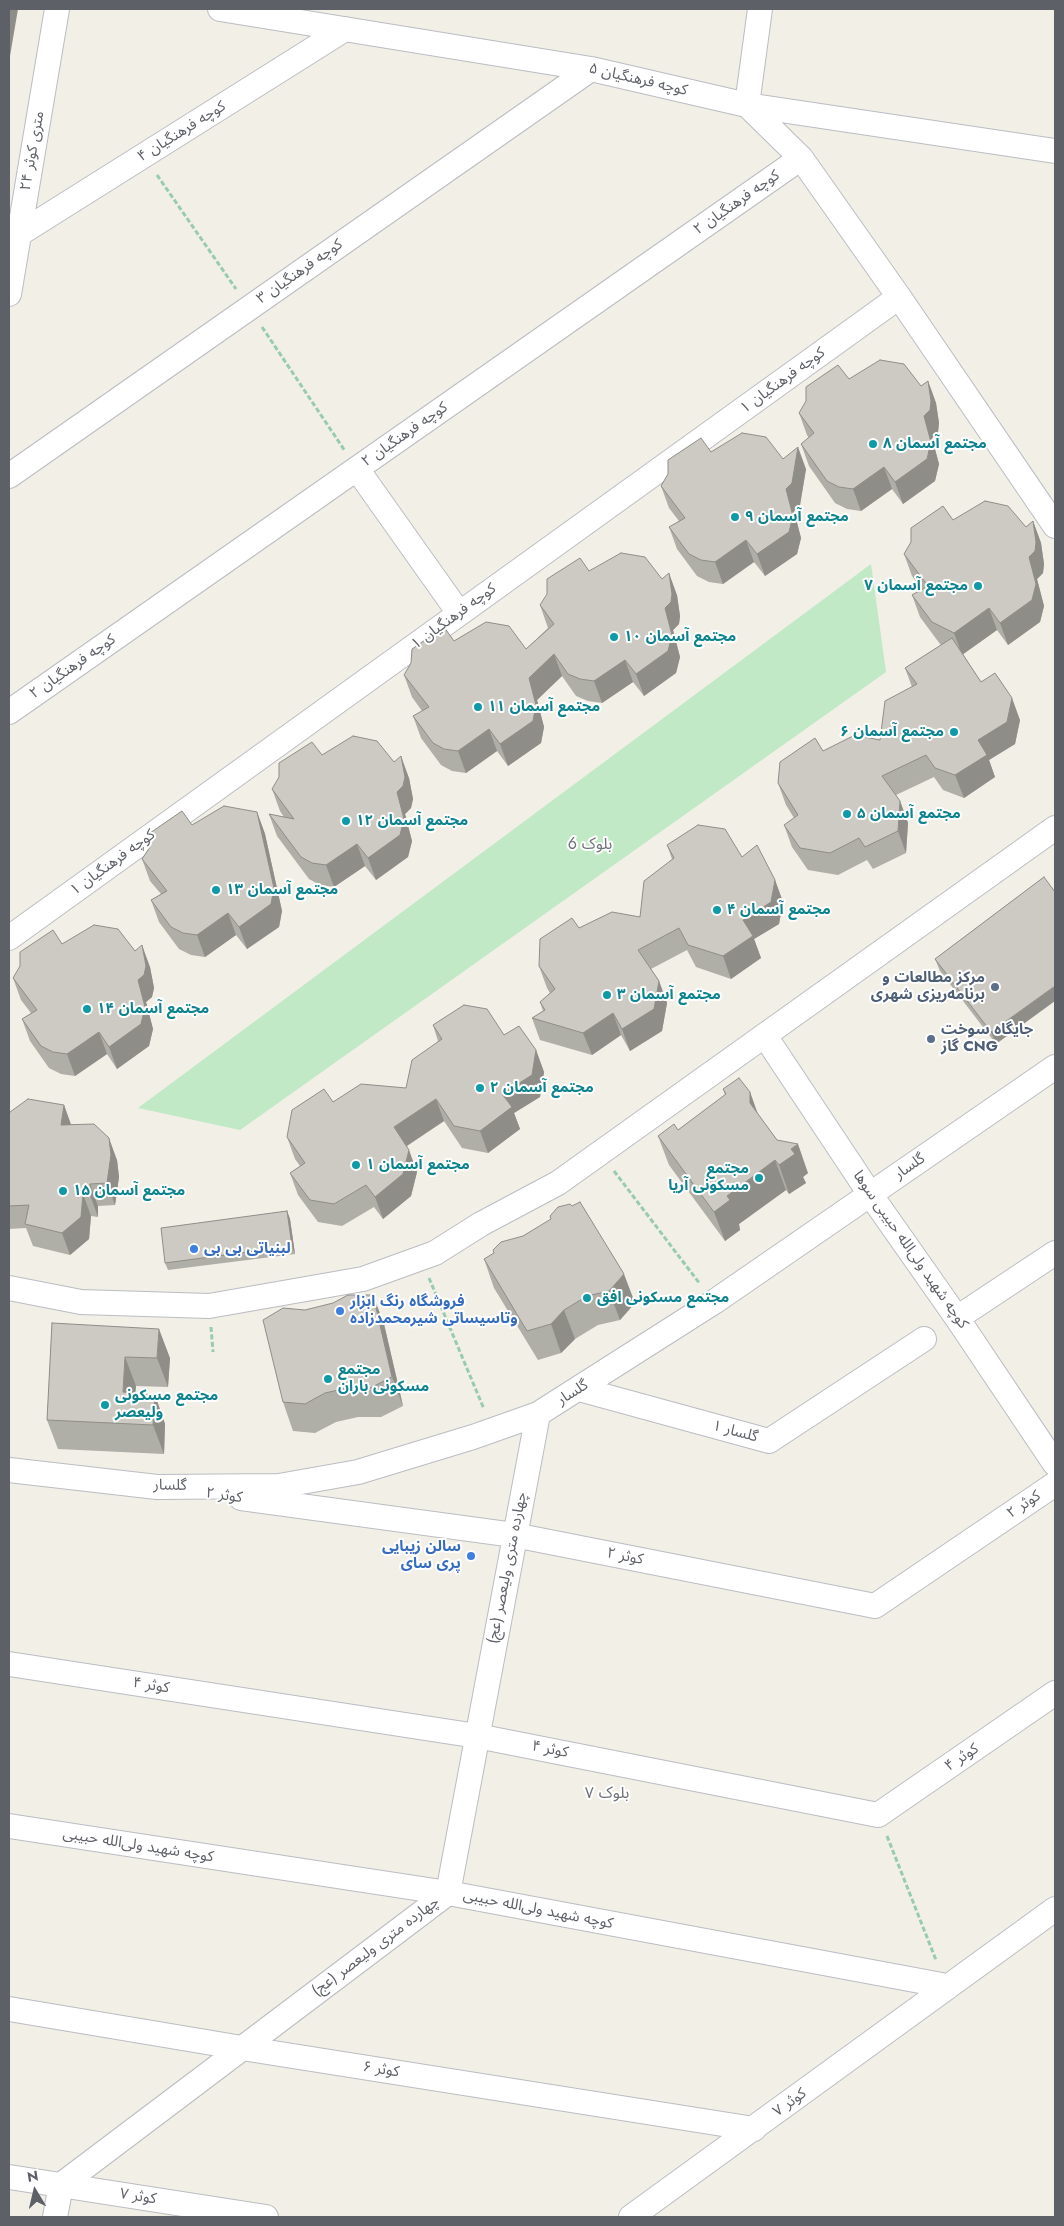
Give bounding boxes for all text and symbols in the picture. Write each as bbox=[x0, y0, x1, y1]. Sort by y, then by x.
street label: کوچه فرهنگیان ۵ bbox=[587, 60, 689, 100]
street label: کوچه فرهنگیان ۴ bbox=[135, 98, 229, 166]
street label: ۲۴ متری کوثر bbox=[17, 110, 49, 192]
street label: کوچه فرهنگیان ۲ bbox=[691, 167, 783, 239]
street label: کوچه فرهنگیان ۳ bbox=[254, 236, 346, 308]
street label: کوچه فرهنگیان ۱ bbox=[737, 344, 829, 418]
street label: کوچه فرهنگیان ۲ bbox=[359, 399, 451, 471]
place label: مجتمع آسمان ۸ bbox=[883, 435, 987, 453]
marker: مجتمع آسمان ۸ bbox=[867, 438, 879, 450]
place label: مجتمع آسمان ۹ bbox=[745, 508, 849, 526]
marker: مجتمع آسمان ۹ bbox=[729, 511, 741, 523]
place label: مجتمع آسمان ۷ bbox=[864, 577, 968, 595]
street label: کوچه فرهنگیان ۱ bbox=[408, 580, 500, 654]
marker: مجتمع آسمان ۷ bbox=[972, 580, 984, 592]
place label: مجتمع آسمان ۱۰ bbox=[624, 628, 736, 646]
street label: کوچه فرهنگیان ۲ bbox=[27, 631, 119, 703]
marker: مجتمع آسمان ۱۰ bbox=[608, 631, 620, 643]
place label: مجتمع آسمان ۱۱ bbox=[488, 698, 600, 716]
marker: مجتمع آسمان ۱۱ bbox=[472, 701, 484, 713]
place label: مجتمع آسمان ۶ bbox=[840, 723, 944, 741]
marker: مجتمع آسمان ۶ bbox=[948, 726, 960, 738]
place label: مجتمع آسمان ۵ bbox=[857, 805, 961, 823]
marker: مجتمع آسمان ۵ bbox=[841, 808, 853, 820]
place label: مجتمع آسمان ۱۲ bbox=[356, 812, 468, 830]
marker: مجتمع آسمان ۱۲ bbox=[340, 815, 352, 827]
street label: کوچه فرهنگیان ۱ bbox=[67, 826, 159, 900]
district label: بلوک 6 bbox=[568, 835, 612, 855]
place label: مجتمع آسمان ۱۳ bbox=[226, 881, 338, 899]
marker: مجتمع آسمان ۱۳ bbox=[210, 884, 222, 896]
place label: مجتمع آسمان ۴ bbox=[727, 901, 831, 919]
marker: مجتمع آسمان ۴ bbox=[711, 904, 723, 916]
place label: مرکز مطالعات و برنامه‌ریزی شهری bbox=[871, 969, 985, 1004]
marker: مرکز مطالعات و برنامه‌ریزی شهری bbox=[989, 981, 1001, 993]
place label: مجتمع آسمان ۳ bbox=[617, 986, 721, 1004]
marker: مجتمع آسمان ۳ bbox=[601, 989, 613, 1001]
place label: مجتمع آسمان ۱۴ bbox=[97, 1000, 209, 1018]
marker: مجتمع آسمان ۱۴ bbox=[81, 1003, 93, 1015]
place label: جایگاه سوخت گاز CNG bbox=[941, 1021, 1033, 1056]
marker: جایگاه سوخت گاز CNG bbox=[925, 1033, 937, 1045]
place label: مجتمع آسمان ۲ bbox=[490, 1079, 594, 1097]
marker: مجتمع آسمان ۲ bbox=[474, 1082, 486, 1094]
street label: گلسار bbox=[891, 1150, 929, 1184]
place label: مجتمع آسمان ۱ bbox=[366, 1156, 470, 1174]
marker: مجتمع آسمان ۱ bbox=[350, 1159, 362, 1171]
place label: مجتمع مسکونی آریا bbox=[668, 1160, 749, 1195]
street label: کوچه شهید ولی‌الله حبیبی سوها bbox=[848, 1168, 972, 1332]
marker: مجتمع مسکونی آریا bbox=[753, 1172, 765, 1184]
place label: مجتمع آسمان ۱۵ bbox=[73, 1182, 185, 1200]
marker: مجتمع آسمان ۱۵ bbox=[57, 1185, 69, 1197]
place label: لبنیاتی بی بی bbox=[204, 1240, 291, 1258]
marker: لبنیاتی بی بی bbox=[188, 1243, 200, 1255]
place label: مجتمع مسکونی افق bbox=[597, 1289, 729, 1307]
marker: مجتمع مسکونی افق bbox=[581, 1292, 593, 1304]
place label: فروشگاه رنگ ابزار وتاسیساتی شیرمحمدزاده bbox=[350, 1293, 518, 1328]
marker: فروشگاه رنگ ابزار وتاسیساتی شیرمحمدزاده bbox=[334, 1305, 346, 1317]
place label: مجتمع مسکونی باران bbox=[338, 1361, 429, 1396]
marker: مجتمع مسکونی باران bbox=[322, 1373, 334, 1385]
street label: گلسار bbox=[554, 1377, 592, 1409]
place label: مجتمع مسکونی ولیعصر bbox=[115, 1387, 218, 1422]
marker: مجتمع مسکونی ولیعصر bbox=[99, 1399, 111, 1411]
street label: گلسار ۱ bbox=[710, 1417, 760, 1447]
street label: گلسار bbox=[153, 1477, 187, 1495]
street label: کوثر ۲ bbox=[205, 1485, 243, 1507]
street label: کوثر ۲ bbox=[1004, 1487, 1044, 1523]
street label: چهارده متری ولیعصر (عج) bbox=[484, 1491, 532, 1645]
place label: سالن زیبایی پری سای bbox=[382, 1538, 461, 1573]
street label: کوثر ۲ bbox=[605, 1545, 645, 1569]
marker: سالن زیبایی پری سای bbox=[465, 1550, 477, 1562]
street label: کوثر ۴ bbox=[131, 1674, 171, 1698]
street label: کوثر ۴ bbox=[530, 1738, 570, 1762]
street label: کوثر ۴ bbox=[942, 1740, 982, 1776]
district label: بلوک ۷ bbox=[585, 1784, 629, 1804]
street label: کوچه شهید ولی‌الله حبیبی bbox=[61, 1825, 215, 1867]
street label: کوچه شهید ولی‌الله حبیبی bbox=[461, 1887, 615, 1933]
street label: چهارده متری ولیعصر (عج) bbox=[309, 1893, 443, 2001]
street label: کوثر ۶ bbox=[361, 2058, 401, 2082]
street label: کوثر ۷ bbox=[770, 2085, 810, 2121]
text: N bbox=[26, 2165, 40, 2187]
north arrow bbox=[10, 2166, 60, 2216]
street label: کوثر ۷ bbox=[118, 2185, 158, 2209]

